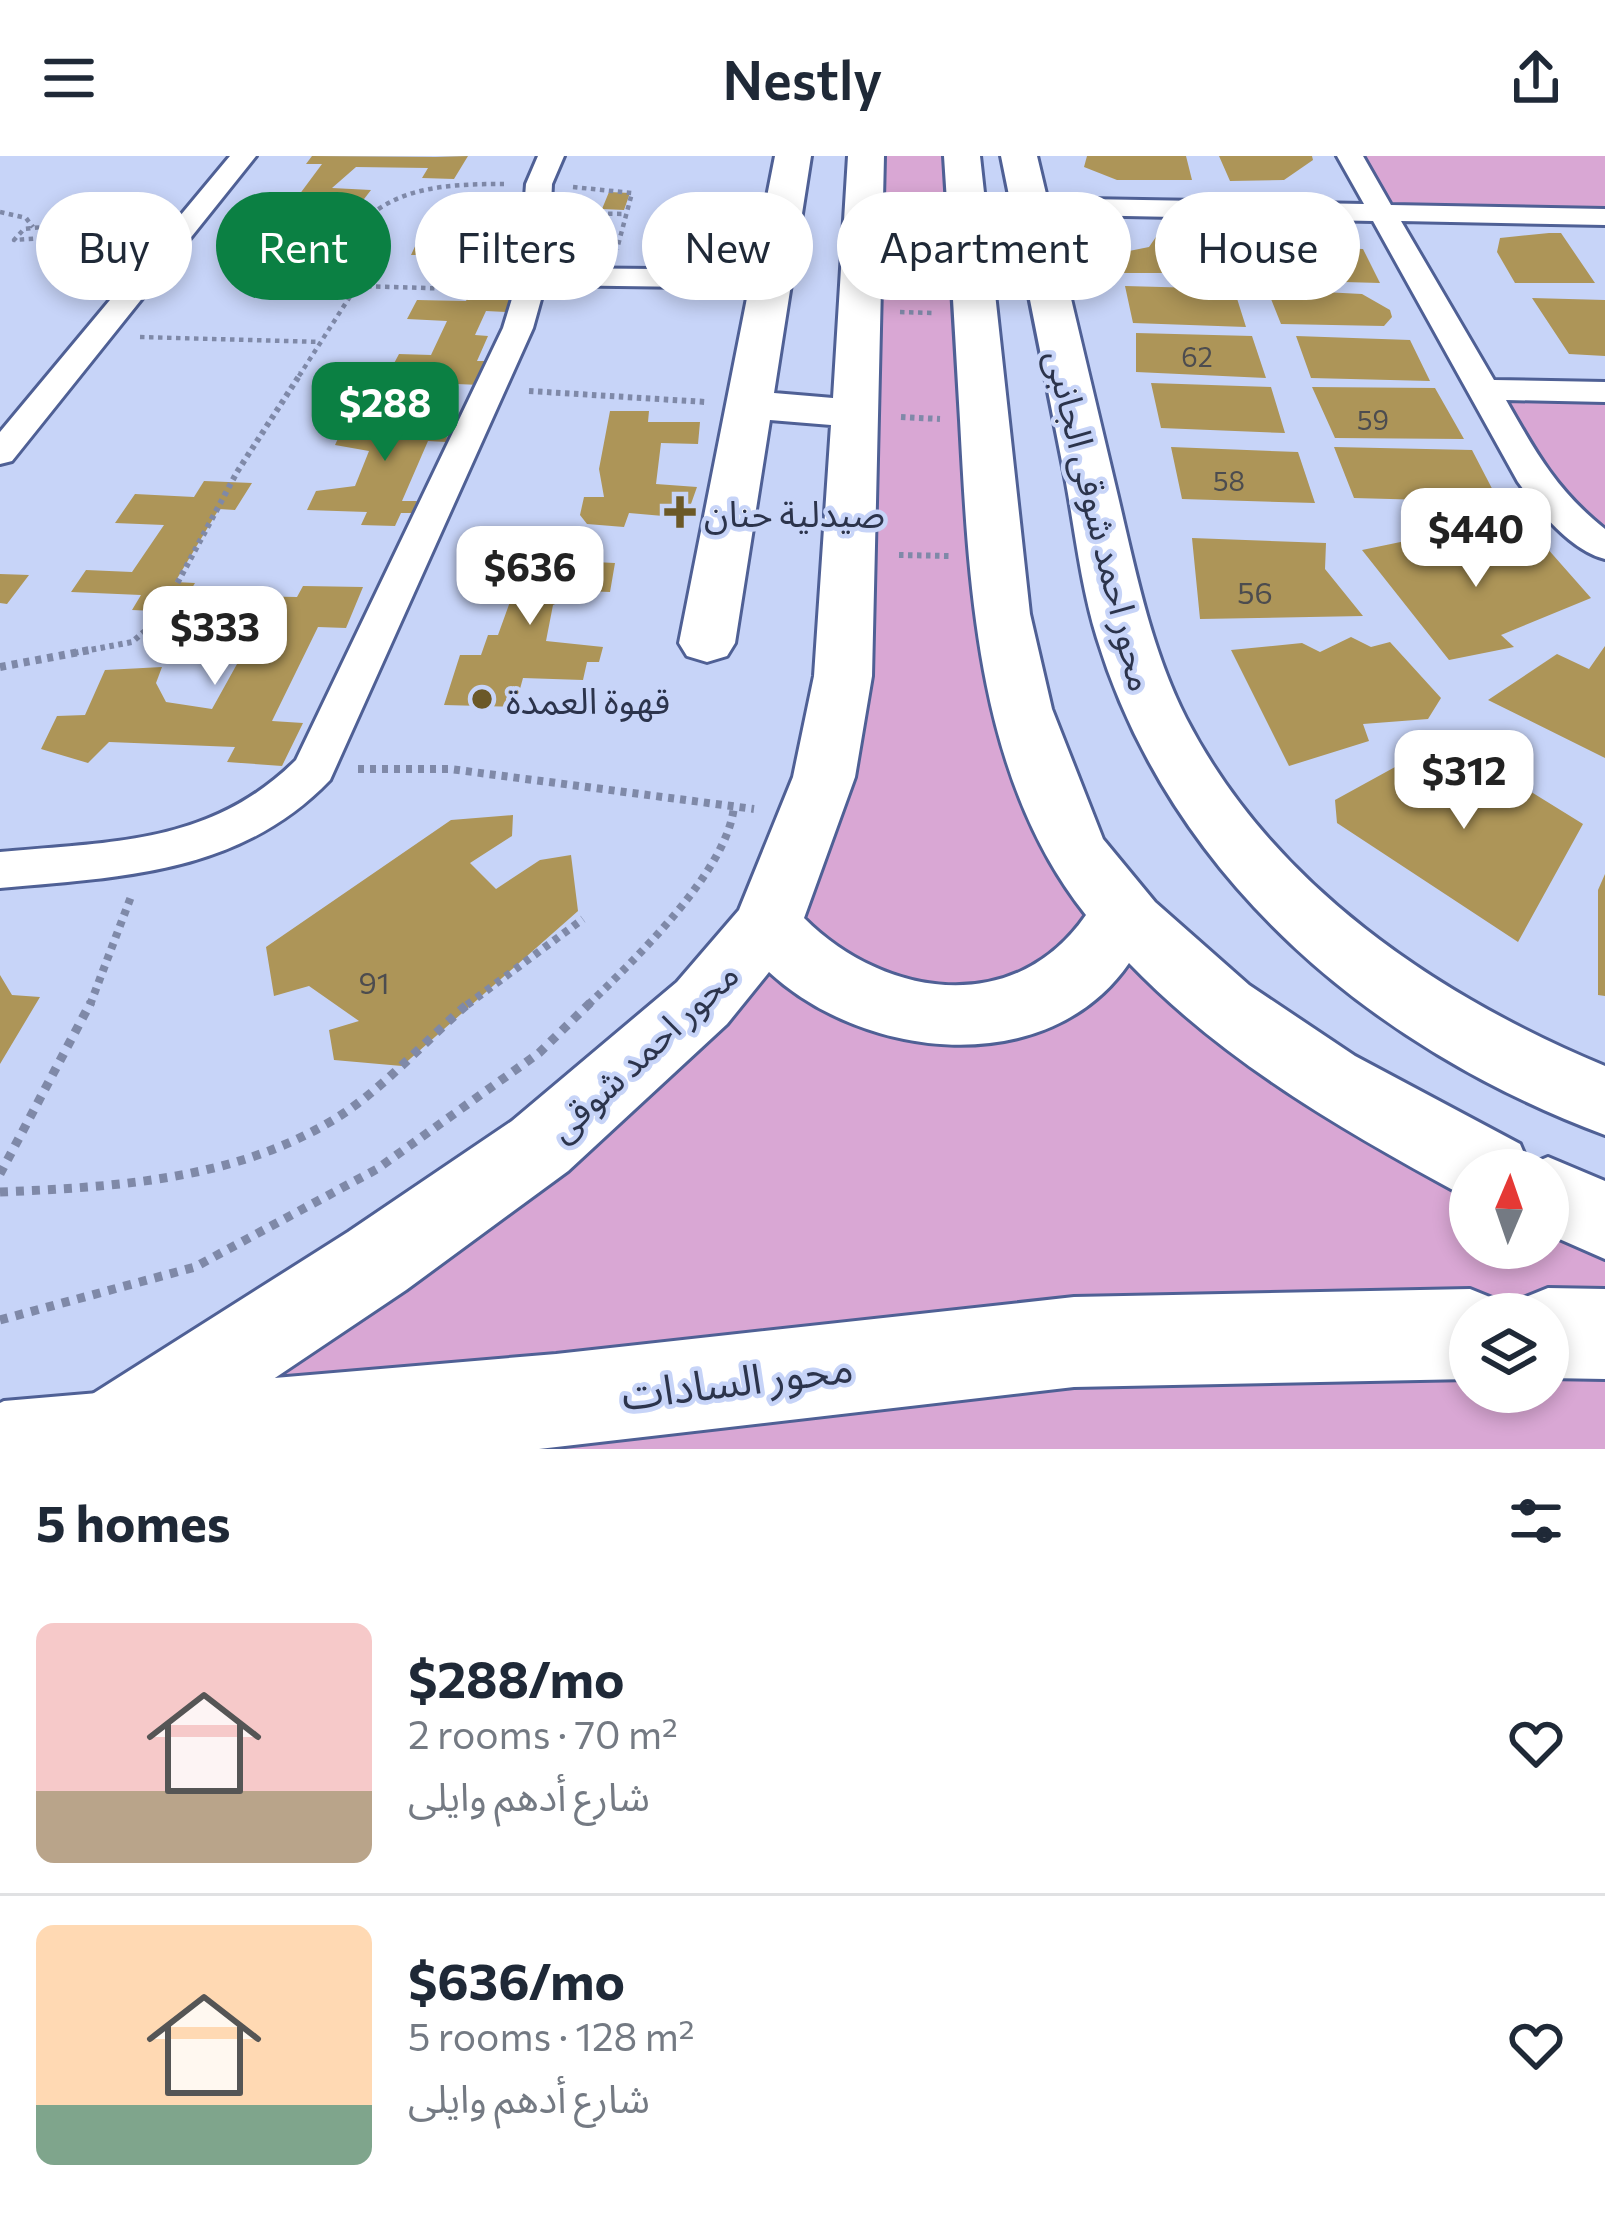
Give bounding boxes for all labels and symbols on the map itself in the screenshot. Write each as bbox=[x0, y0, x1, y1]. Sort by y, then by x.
house number: 62 bbox=[1181, 340, 1213, 373]
street label: محور احمد شوقى الجانبى bbox=[1036, 345, 1166, 696]
pin: $288 bbox=[314, 362, 456, 464]
house number: 59 bbox=[1357, 403, 1389, 436]
house number: 58 bbox=[1213, 464, 1245, 497]
pin: $440 bbox=[1405, 488, 1547, 590]
place label: صيدلية حنان bbox=[704, 490, 885, 535]
marker: صيدلية حنان bbox=[667, 499, 693, 525]
pin: $636 bbox=[459, 526, 601, 628]
house number: 56 bbox=[1237, 573, 1273, 610]
pin: $333 bbox=[144, 586, 286, 688]
place label: قهوة العمدة bbox=[506, 677, 670, 723]
marker: قهوة العمدة bbox=[469, 686, 495, 712]
pin: $312 bbox=[1393, 730, 1535, 832]
street label: محور احمد شوقى bbox=[538, 951, 747, 1151]
house number: 91 bbox=[358, 963, 390, 1000]
north arrow bbox=[1449, 1149, 1569, 1269]
street label: محور السادات bbox=[618, 1339, 856, 1420]

